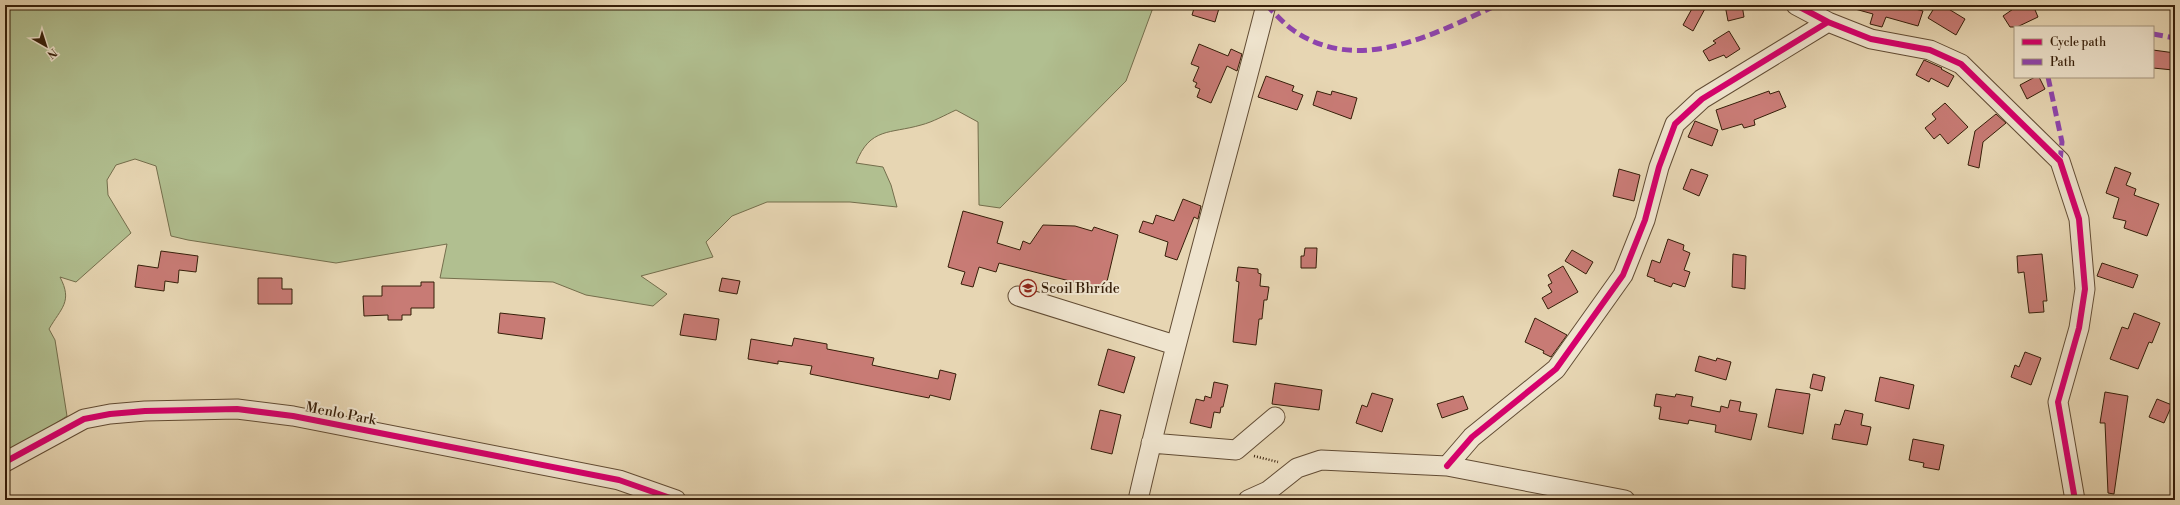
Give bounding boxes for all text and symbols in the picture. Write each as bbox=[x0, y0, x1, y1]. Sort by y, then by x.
north arrow bbox=[26, 26, 66, 66]
legend bbox=[2014, 26, 2154, 78]
text: Cycle path bbox=[2050, 35, 2106, 50]
text: N bbox=[44, 45, 59, 61]
text: Path bbox=[2050, 55, 2075, 70]
school or university icon: Scoil Bhríde bbox=[1018, 278, 1038, 298]
place label: Scoil Bhríde bbox=[1041, 280, 1120, 298]
street label: Menlo Park bbox=[304, 398, 378, 430]

